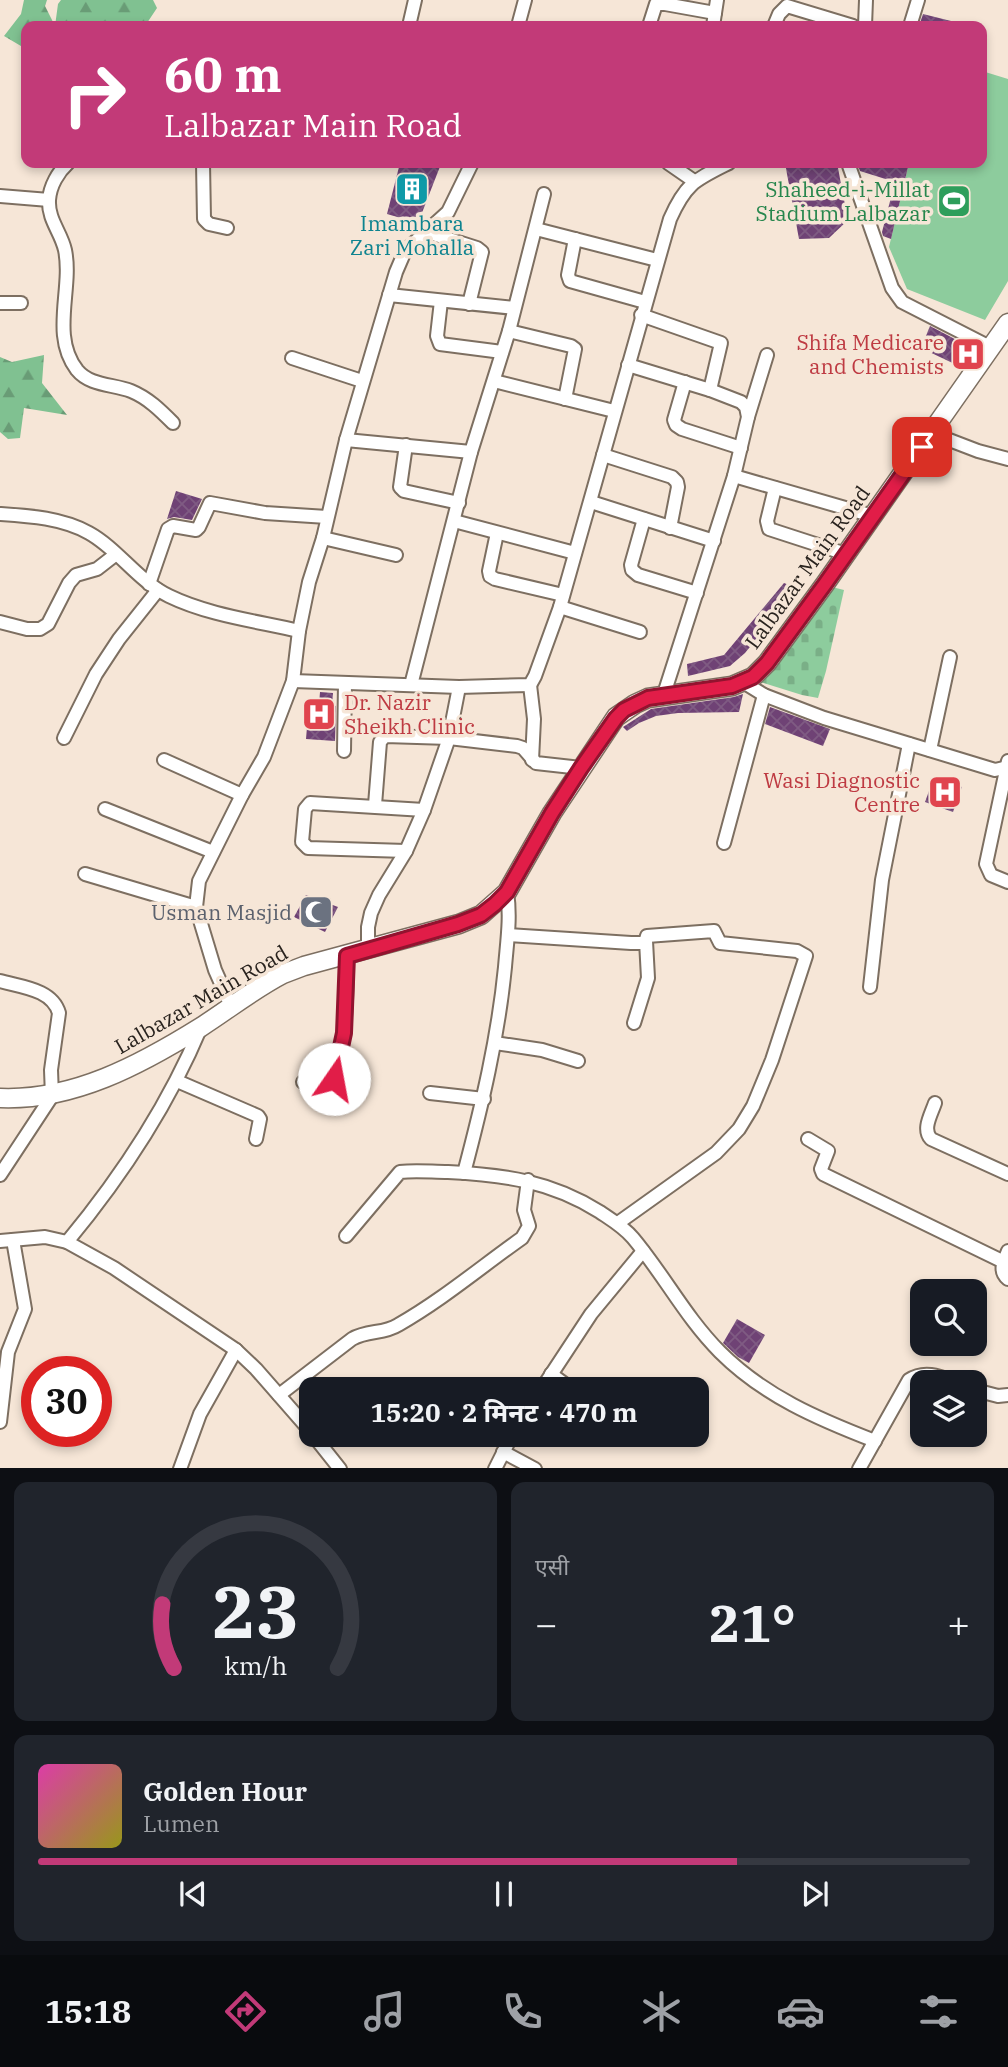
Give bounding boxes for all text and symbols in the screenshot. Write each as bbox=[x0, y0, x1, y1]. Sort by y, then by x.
text: 60 m bbox=[164, 42, 282, 105]
icon: right bbox=[49, 49, 140, 140]
text: Lalbazar Main Road bbox=[164, 104, 462, 146]
building icon: Imambara Zari Mohalla bbox=[393, 170, 431, 208]
place label: Shaheed-i-Millat Stadium Lalbazar bbox=[756, 175, 931, 227]
sports icon: Shaheed-i-Millat Stadium Lalbazar bbox=[935, 182, 973, 220]
place label: Imambara Zari Mohalla bbox=[350, 209, 474, 261]
place label: Shifa Medicare and Chemists bbox=[796, 328, 944, 380]
hospital icon: Shifa Medicare and Chemists bbox=[949, 335, 987, 373]
pin bbox=[892, 417, 952, 477]
icon: arrive bbox=[903, 428, 941, 466]
street label: Lalbazar Main Road bbox=[738, 479, 876, 654]
place label: Dr. Nazir Sheikh Clinic bbox=[344, 688, 475, 740]
hospital icon: Dr. Nazir Sheikh Clinic bbox=[300, 695, 338, 733]
place label: Wasi Diagnostic Centre bbox=[763, 766, 920, 818]
hospital icon: Wasi Diagnostic Centre bbox=[926, 773, 964, 811]
mosque icon: Usman Masjid bbox=[297, 893, 335, 931]
place label: Usman Masjid bbox=[151, 898, 292, 926]
street label: Lalbazar Main Road bbox=[109, 938, 293, 1060]
position arrow bbox=[297, 1042, 371, 1116]
map controls bbox=[910, 1279, 987, 1447]
button: search bbox=[910, 1279, 987, 1356]
speed limit sign: 30 bbox=[21, 1356, 112, 1447]
button: layers bbox=[910, 1370, 987, 1447]
text: 15:20 · 2 मिनट · 470 m bbox=[370, 1395, 638, 1429]
text: एसी bbox=[535, 1551, 569, 1581]
text: 23 bbox=[212, 1563, 299, 1658]
text: 21° bbox=[709, 1589, 796, 1656]
text: − bbox=[535, 1599, 558, 1648]
text: + bbox=[947, 1599, 970, 1648]
text: km/h bbox=[224, 1648, 287, 1681]
text: Golden Hour bbox=[143, 1774, 307, 1808]
text: Lumen bbox=[143, 1808, 220, 1838]
icon: previous bbox=[174, 1875, 212, 1913]
icon: pause bbox=[485, 1875, 523, 1913]
icon: next bbox=[796, 1875, 834, 1913]
icon: directions bbox=[221, 1987, 270, 2036]
icon: music bbox=[360, 1987, 409, 2036]
icon: phone bbox=[498, 1987, 547, 2036]
icon: climate bbox=[637, 1987, 686, 2036]
icon: car bbox=[776, 1987, 825, 2036]
icon: filters bbox=[914, 1987, 963, 2036]
text: 15:18 bbox=[45, 1990, 131, 2032]

